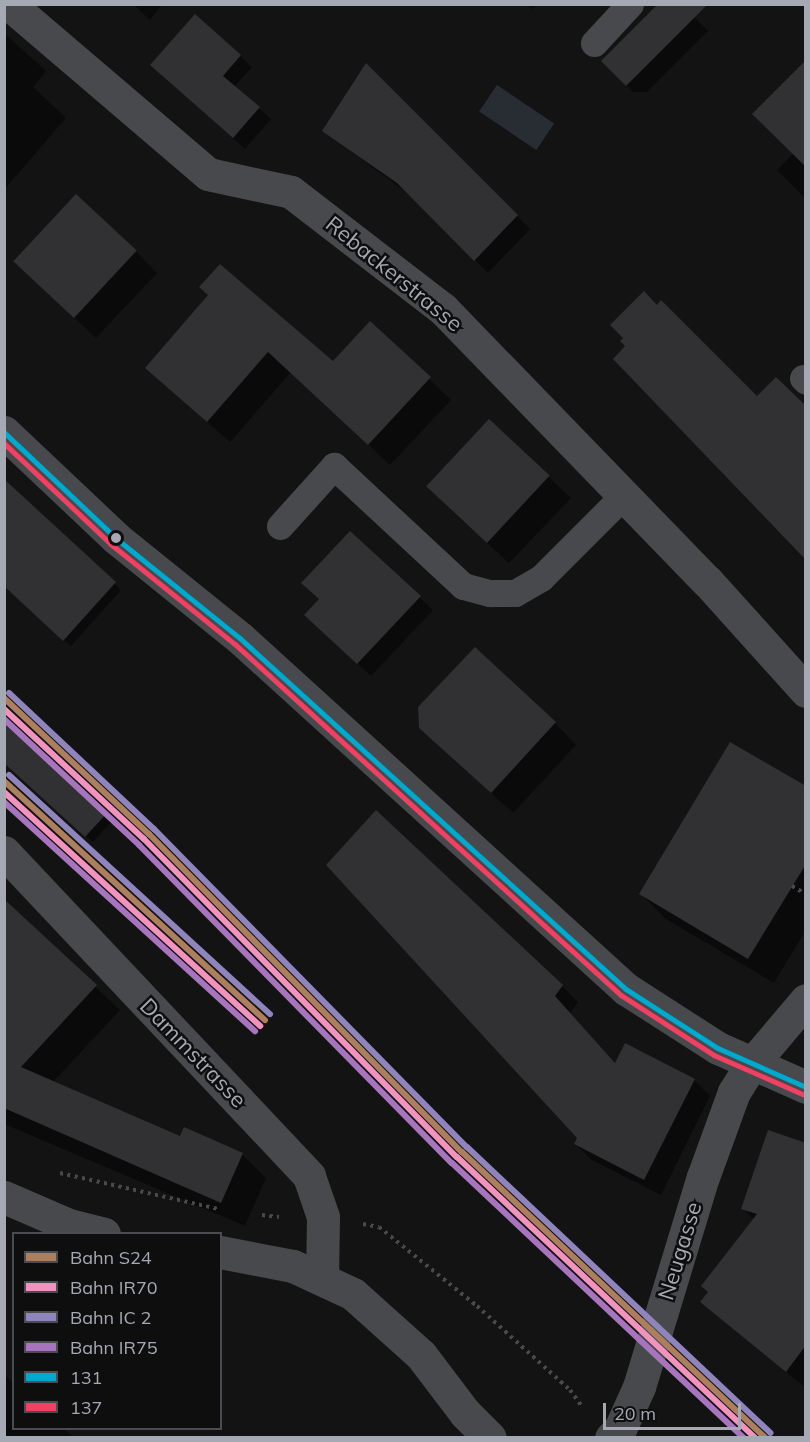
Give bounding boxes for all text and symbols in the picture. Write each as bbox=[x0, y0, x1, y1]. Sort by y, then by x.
street label: Rebackerstrasse bbox=[320, 211, 468, 337]
unlabelled marker bbox=[110, 532, 122, 544]
street label: Dammstrasse bbox=[134, 993, 252, 1113]
street label: Neugasse bbox=[653, 1199, 707, 1303]
legend bbox=[12, 1232, 222, 1430]
text: Bahn S24 bbox=[70, 1246, 152, 1269]
text: Bahn IR70 bbox=[70, 1276, 158, 1299]
text: Bahn IC 2 bbox=[70, 1306, 151, 1329]
text: Bahn IR75 bbox=[70, 1336, 158, 1359]
text: 131 bbox=[70, 1366, 102, 1389]
scale bar bbox=[606, 1391, 744, 1429]
text: 137 bbox=[70, 1396, 102, 1419]
text: 20 m bbox=[614, 1402, 656, 1425]

